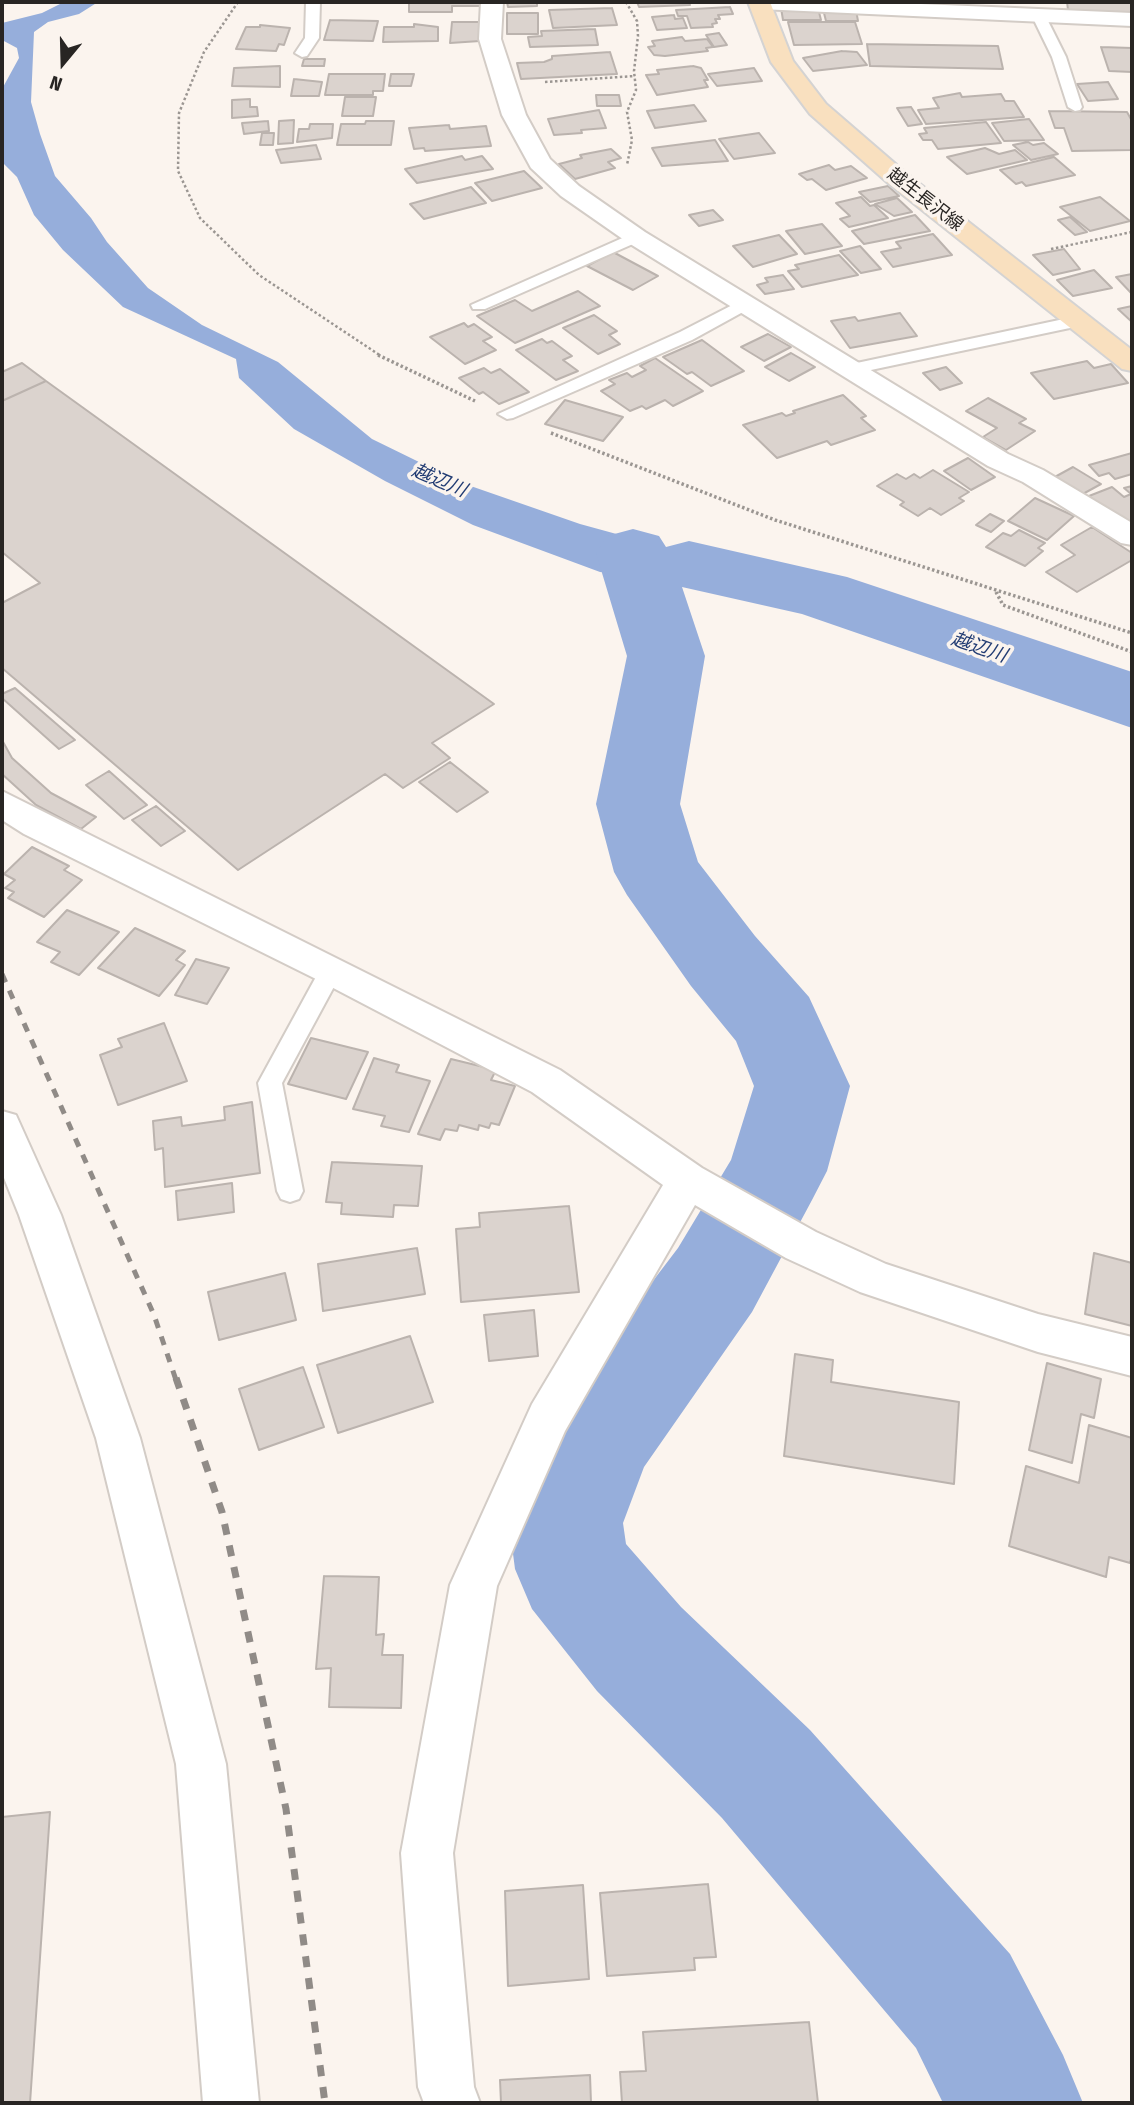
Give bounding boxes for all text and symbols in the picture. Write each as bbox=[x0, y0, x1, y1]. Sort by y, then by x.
north arrow bbox=[28, 28, 98, 98]
text: N bbox=[47, 71, 65, 96]
street label: 越生長沢線 bbox=[883, 164, 967, 236]
water label: 越辺川 bbox=[408, 459, 470, 503]
water label: 越辺川 bbox=[948, 628, 1010, 668]

